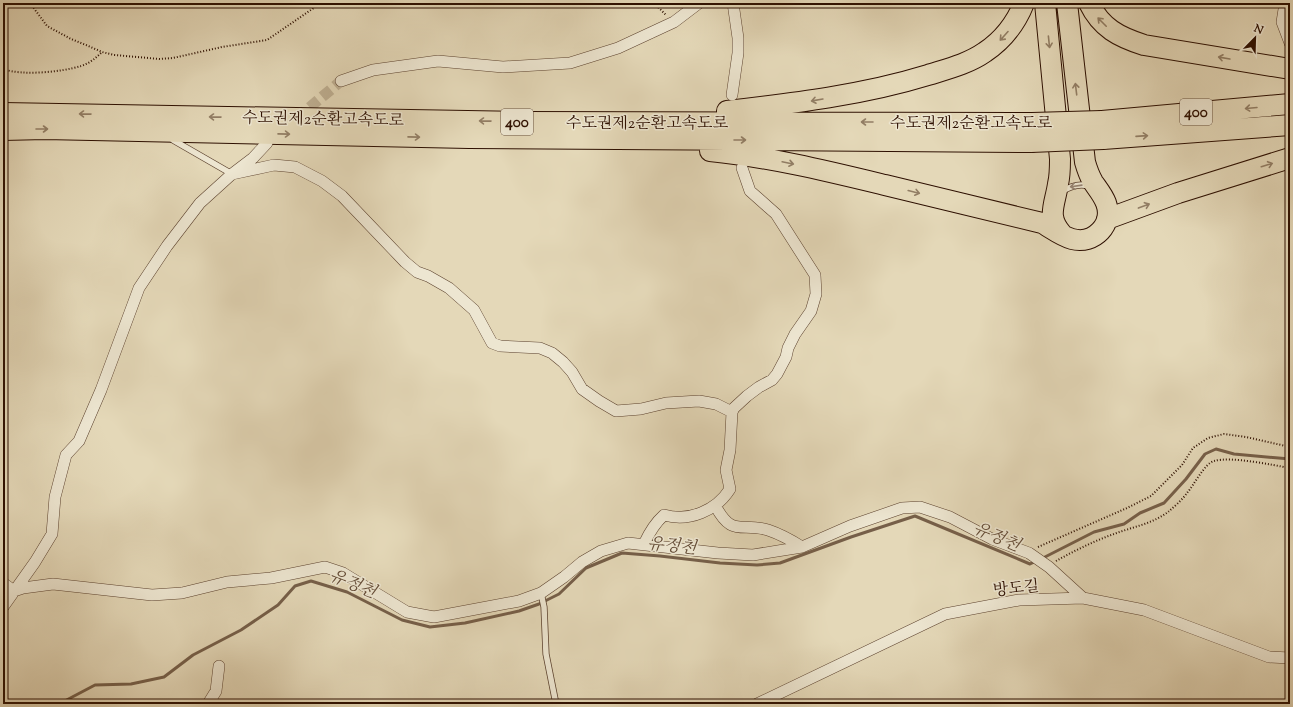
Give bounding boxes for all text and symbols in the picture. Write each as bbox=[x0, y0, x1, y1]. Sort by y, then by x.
one-way arrow bbox=[1097, 17, 1107, 27]
north arrow bbox=[1235, 18, 1275, 58]
text: N bbox=[1250, 20, 1266, 39]
one-way arrow bbox=[999, 30, 1008, 41]
one-way arrow bbox=[1046, 35, 1053, 48]
one-way arrow bbox=[1218, 54, 1231, 62]
one-way arrow bbox=[1073, 83, 1080, 96]
one-way arrow bbox=[811, 96, 824, 104]
road number: 400 bbox=[1180, 99, 1212, 125]
one-way arrow bbox=[1245, 104, 1258, 111]
street label: 수도권제2순환고속도로 bbox=[242, 108, 405, 133]
road number: 400 bbox=[501, 109, 533, 135]
one-way arrow bbox=[79, 111, 92, 118]
one-way arrow bbox=[209, 113, 222, 120]
street label: 수도권제2순환고속도로 bbox=[566, 113, 729, 136]
street label: 수도권제2순환고속도로 bbox=[890, 113, 1053, 136]
one-way arrow bbox=[479, 117, 492, 125]
one-way arrow bbox=[861, 118, 874, 126]
one-way arrow bbox=[35, 125, 48, 133]
one-way arrow bbox=[277, 130, 290, 138]
one-way arrow bbox=[407, 133, 420, 141]
one-way arrow bbox=[1135, 133, 1148, 140]
one-way arrow bbox=[733, 136, 746, 144]
one-way arrow bbox=[781, 159, 794, 167]
one-way arrow bbox=[1261, 161, 1274, 168]
one-way arrow bbox=[1070, 182, 1083, 190]
one-way arrow bbox=[908, 189, 921, 196]
one-way arrow bbox=[1137, 202, 1150, 209]
water label: 유정천 bbox=[969, 517, 1025, 559]
water label: 유정천 bbox=[646, 532, 699, 562]
water label: 유정천 bbox=[325, 564, 381, 606]
street label: 방도길 bbox=[992, 576, 1041, 603]

